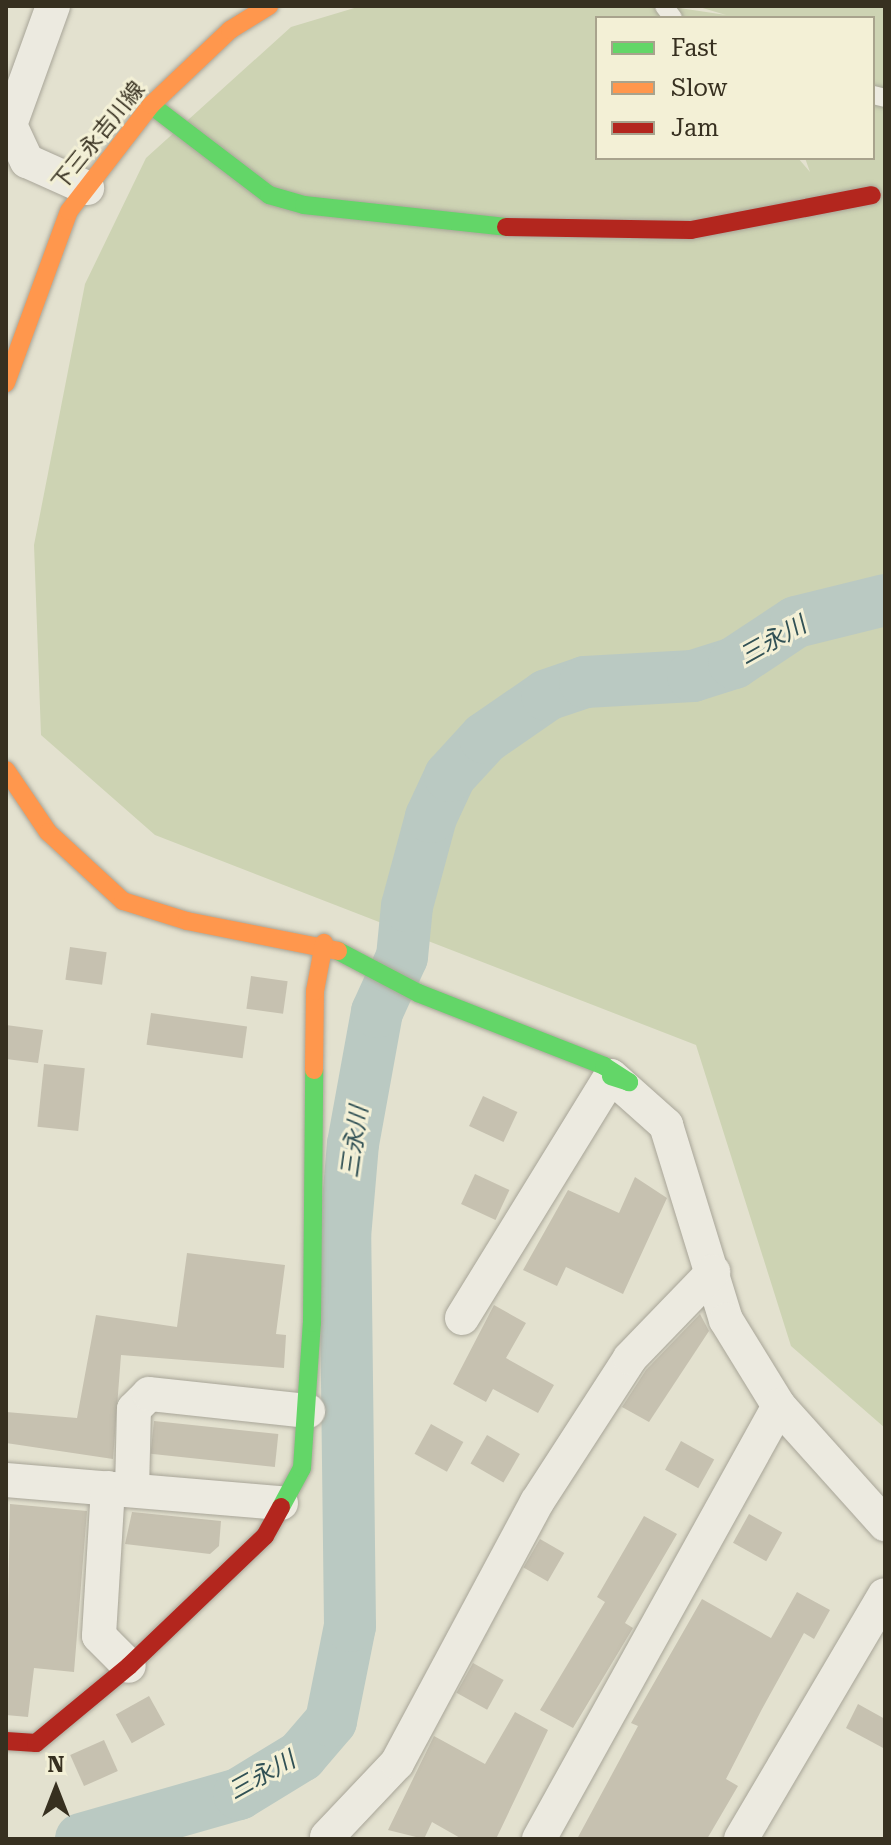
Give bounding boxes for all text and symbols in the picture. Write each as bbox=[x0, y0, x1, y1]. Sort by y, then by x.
legend bbox=[595, 16, 875, 160]
text: Fast bbox=[671, 34, 718, 62]
text: Slow bbox=[671, 74, 727, 102]
street label: 下三永吉川線 bbox=[46, 76, 150, 196]
text: Jam bbox=[671, 114, 719, 142]
water label: 三永川 bbox=[735, 611, 811, 671]
water label: 三永川 bbox=[336, 1104, 374, 1180]
water label: 三永川 bbox=[224, 1746, 300, 1806]
north arrow bbox=[16, 1749, 96, 1829]
text: N bbox=[48, 1752, 64, 1777]

